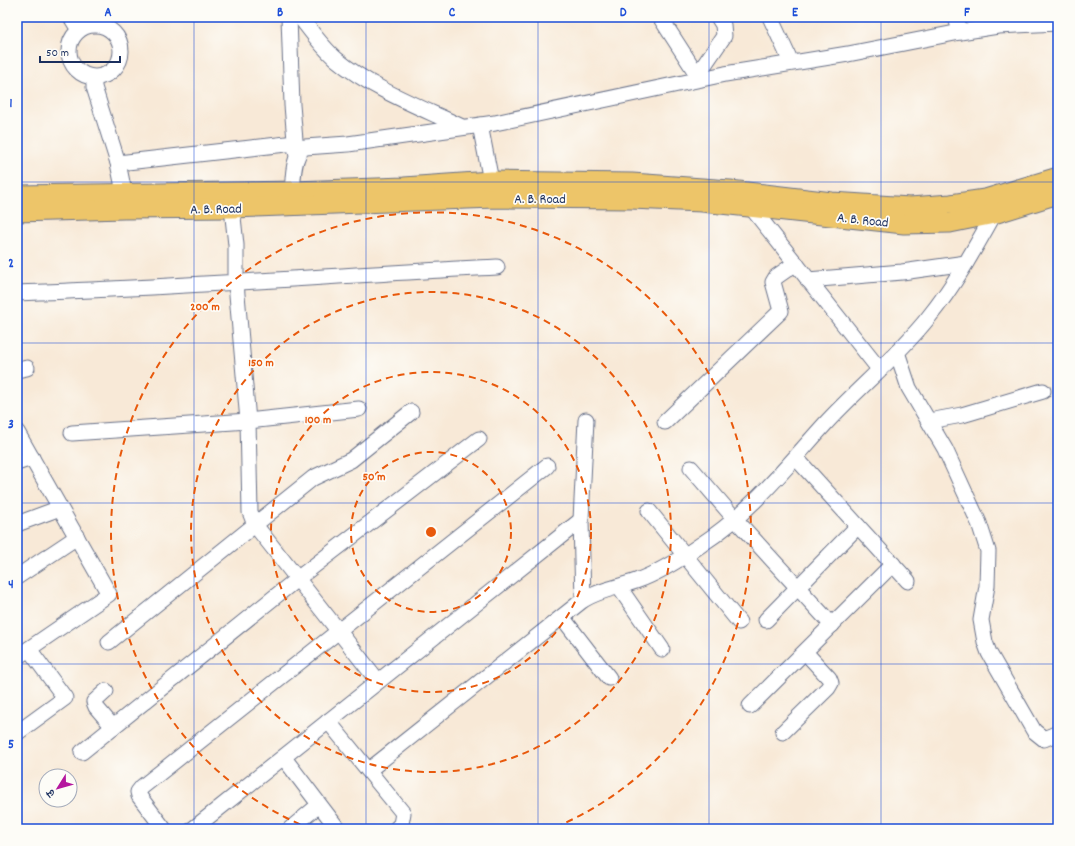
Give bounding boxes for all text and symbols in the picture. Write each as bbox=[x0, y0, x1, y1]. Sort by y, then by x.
text: A bbox=[104, 4, 112, 23]
text: B bbox=[277, 4, 283, 23]
text: C bbox=[449, 4, 456, 23]
text: D bbox=[620, 4, 627, 23]
text: E bbox=[792, 4, 799, 23]
text: F bbox=[964, 4, 970, 23]
scale bar bbox=[40, 38, 120, 64]
text: 50 m bbox=[46, 45, 69, 62]
text: 1 bbox=[10, 95, 13, 114]
street label: A. B. Road bbox=[514, 190, 566, 210]
street label: A. B. Road bbox=[190, 200, 242, 220]
street label: A. B. Road bbox=[836, 208, 889, 234]
text: 2 bbox=[8, 255, 14, 274]
text: 200 m bbox=[190, 299, 220, 316]
text: 150 m bbox=[248, 355, 274, 372]
text: 100 m bbox=[305, 412, 331, 429]
text: 3 bbox=[8, 416, 14, 435]
text: 50 m bbox=[362, 469, 386, 486]
centre of rings bbox=[424, 525, 438, 539]
text: 4 bbox=[8, 576, 14, 595]
text: 5 bbox=[8, 736, 14, 755]
north arrow bbox=[38, 768, 78, 808]
text: उ bbox=[43, 785, 60, 801]

